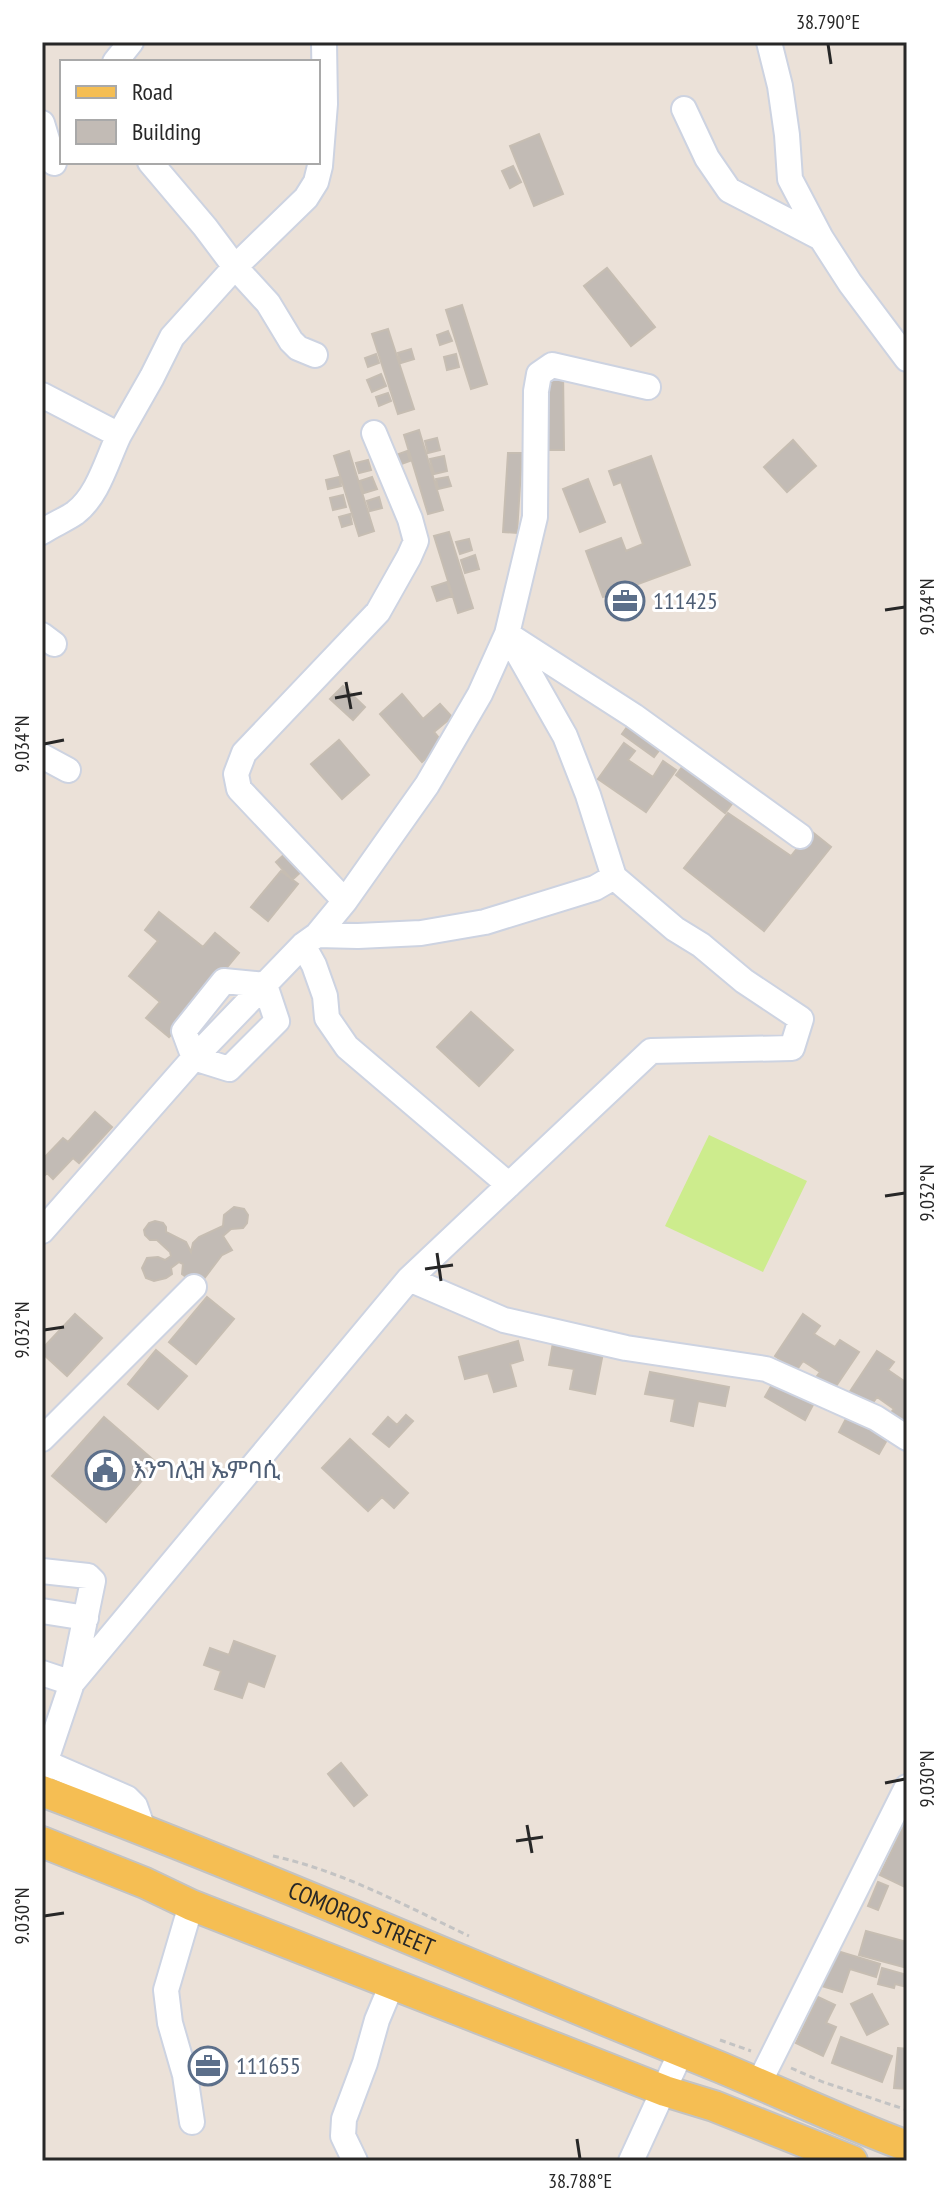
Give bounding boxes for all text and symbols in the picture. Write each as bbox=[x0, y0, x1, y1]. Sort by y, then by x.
text: 38.790°E bbox=[796, 9, 860, 35]
legend bbox=[60, 60, 320, 164]
text: Road bbox=[132, 76, 173, 107]
text: Building bbox=[132, 116, 201, 147]
text: 9.034°N bbox=[914, 578, 940, 636]
office icon: 111425 bbox=[604, 580, 646, 622]
place label: 111425 bbox=[653, 585, 718, 616]
text: 9.034°N bbox=[9, 715, 35, 773]
text: 9.032°N bbox=[914, 1164, 940, 1222]
text: 9.032°N bbox=[9, 1301, 35, 1359]
public building icon: እንግሊዝ ኤምባሲ bbox=[84, 1449, 126, 1491]
place label: እንግሊዝ ኤምባሲ bbox=[133, 1454, 281, 1485]
text: 9.030°N bbox=[914, 1750, 940, 1808]
street label: COMOROS STREET bbox=[284, 1874, 440, 1963]
text: 9.030°N bbox=[9, 1887, 35, 1945]
office icon: 111655 bbox=[187, 2045, 229, 2087]
place label: 111655 bbox=[236, 2050, 301, 2081]
text: 38.788°E bbox=[548, 2168, 612, 2194]

